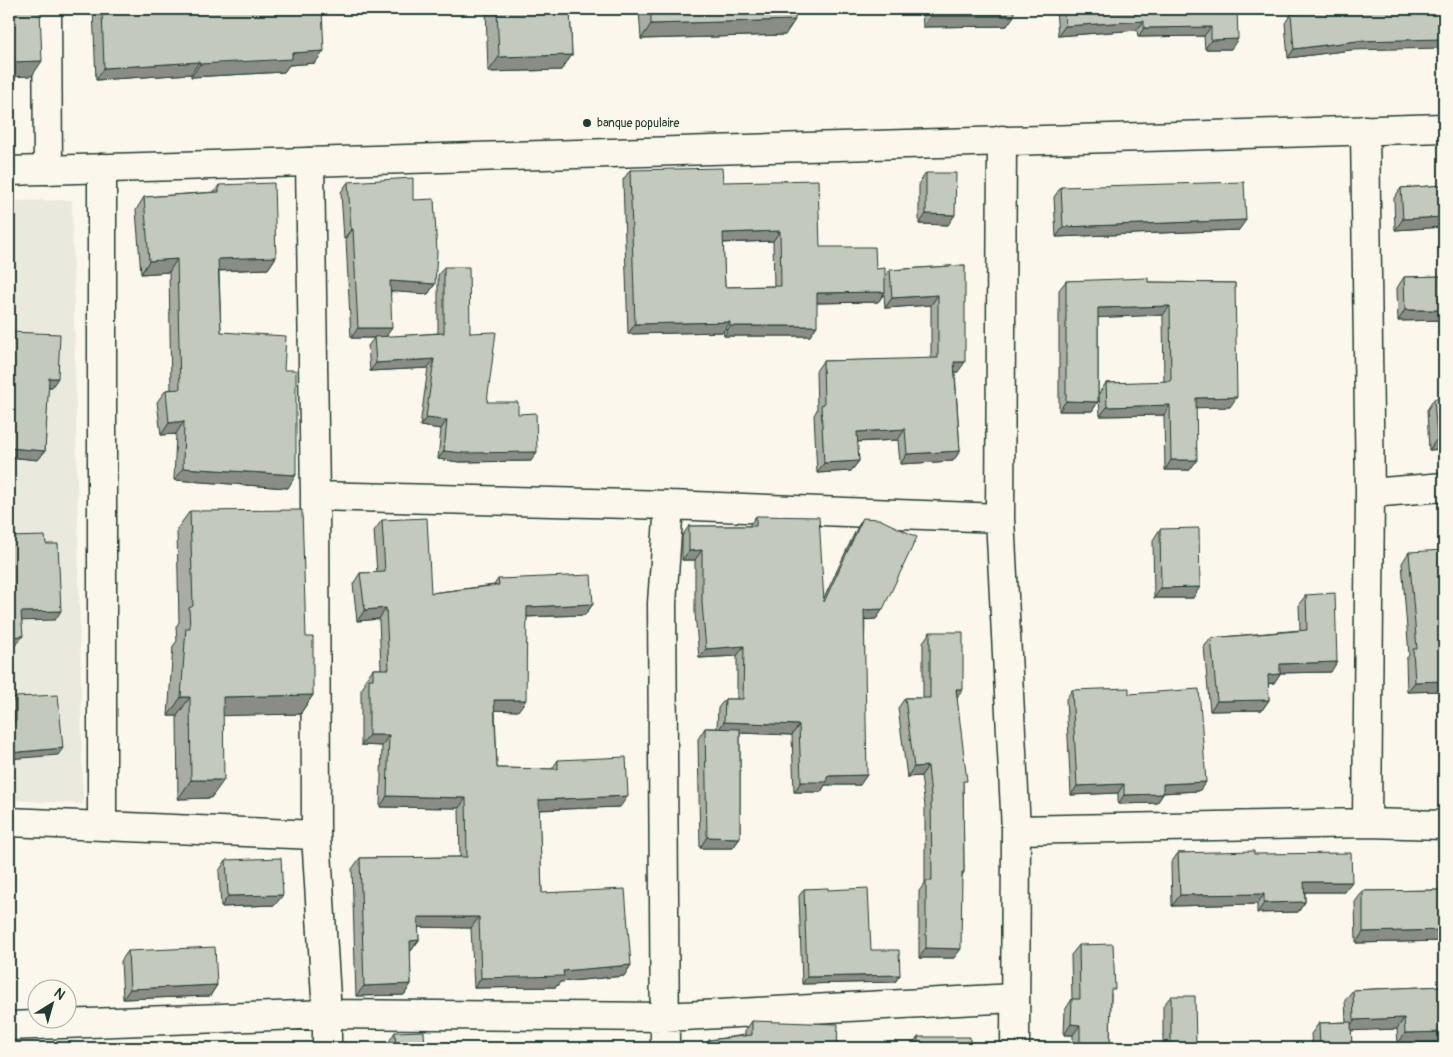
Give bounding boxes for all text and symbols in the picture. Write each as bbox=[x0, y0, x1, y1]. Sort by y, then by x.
place label: banque populaire bbox=[597, 116, 680, 131]
marker: banque populaire bbox=[581, 117, 593, 129]
north arrow bbox=[28, 980, 78, 1030]
text: N bbox=[51, 984, 68, 1004]

